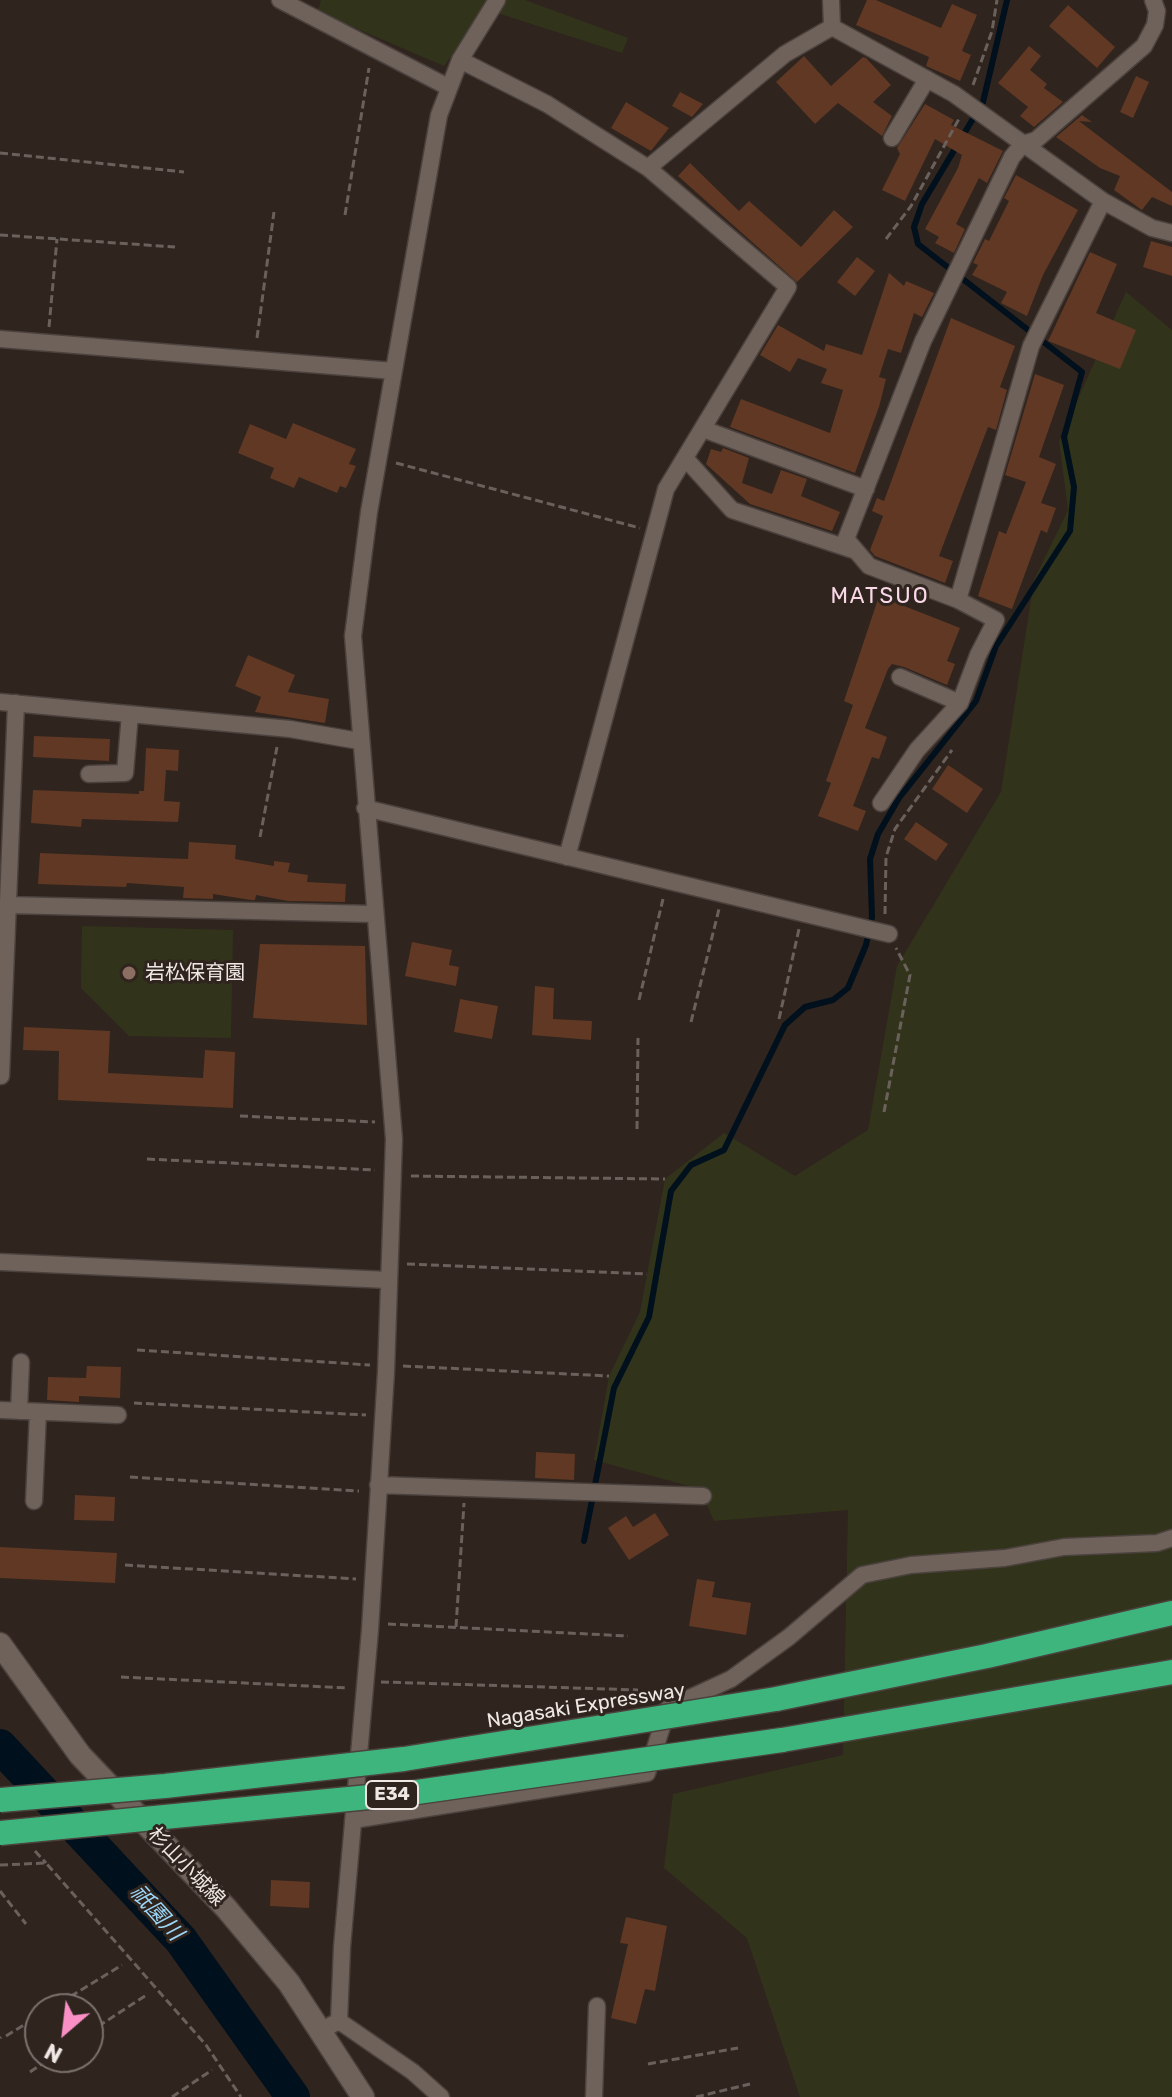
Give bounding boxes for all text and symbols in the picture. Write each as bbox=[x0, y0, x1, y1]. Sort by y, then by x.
district label: MATSUO bbox=[830, 584, 930, 610]
place label: 岩松保育園 bbox=[145, 961, 245, 985]
marker: 岩松保育園 bbox=[120, 964, 138, 982]
street label: Nagasaki Expressway bbox=[485, 1678, 687, 1734]
road number: E34 bbox=[366, 1781, 418, 1809]
street label: 杉山小城線 bbox=[143, 1823, 229, 1911]
water label: 祇園川 bbox=[124, 1880, 188, 1946]
north arrow bbox=[24, 1993, 104, 2073]
text: N bbox=[40, 2037, 67, 2069]

